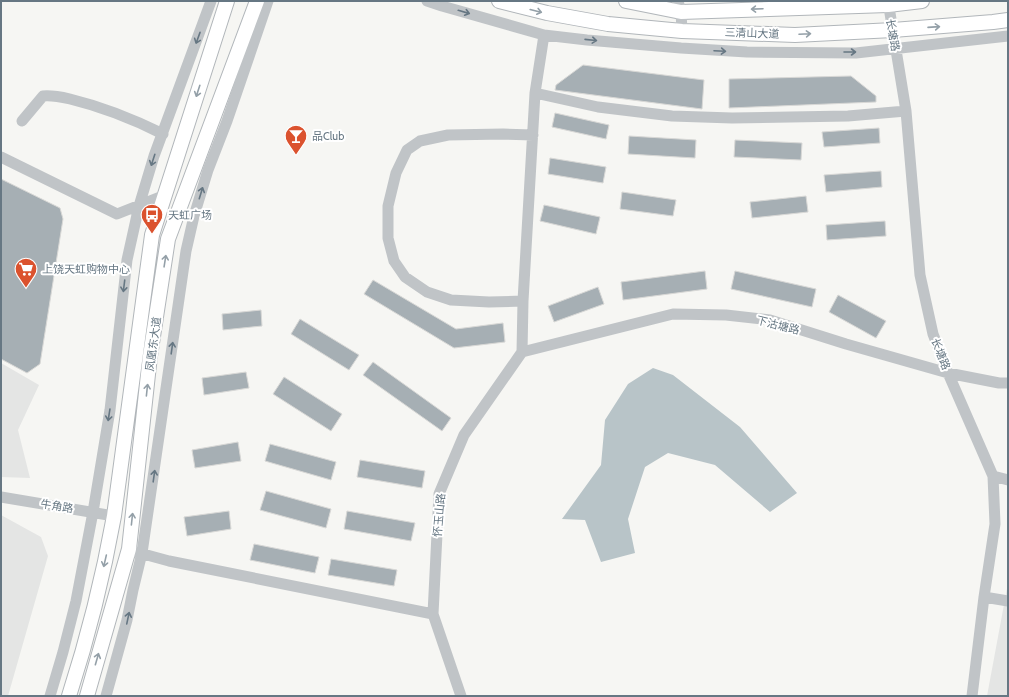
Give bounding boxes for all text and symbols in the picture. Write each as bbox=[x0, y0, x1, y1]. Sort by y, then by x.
one-way arrow bbox=[751, 6, 764, 13]
one-way arrow bbox=[530, 7, 543, 15]
one-way arrow bbox=[457, 9, 470, 17]
street label: 长塘路 bbox=[883, 18, 903, 52]
one-way arrow bbox=[927, 23, 940, 30]
street label: 三清山大道 bbox=[724, 25, 780, 41]
one-way arrow bbox=[194, 31, 201, 44]
one-way arrow bbox=[798, 31, 811, 38]
one-way arrow bbox=[584, 37, 597, 44]
one-way arrow bbox=[713, 47, 726, 54]
one-way arrow bbox=[843, 49, 856, 56]
one-way arrow bbox=[194, 85, 201, 98]
bar icon: 品Club bbox=[283, 123, 309, 156]
place label: 品Club bbox=[312, 129, 344, 143]
one-way arrow bbox=[149, 154, 157, 166]
one-way arrow bbox=[198, 186, 205, 199]
bus stop icon: 天虹广场 bbox=[139, 202, 165, 235]
place label: 天虹广场 bbox=[168, 208, 212, 222]
one-way arrow bbox=[161, 255, 169, 268]
supermarket icon: 上饶天虹购物中心 bbox=[13, 256, 39, 289]
place label: 上饶天虹购物中心 bbox=[42, 262, 130, 276]
one-way arrow bbox=[120, 279, 128, 292]
street label: 下沽塘路 bbox=[755, 313, 801, 337]
street label: 凤凰东大道 bbox=[142, 316, 164, 372]
street label: 长塘路 bbox=[929, 336, 953, 372]
one-way arrow bbox=[168, 342, 176, 355]
one-way arrow bbox=[143, 384, 150, 397]
one-way arrow bbox=[105, 408, 113, 421]
one-way arrow bbox=[150, 470, 158, 483]
street label: 怀玉山路 bbox=[430, 492, 448, 538]
street label: 牛角路 bbox=[40, 497, 74, 515]
one-way arrow bbox=[128, 513, 136, 526]
one-way arrow bbox=[101, 554, 109, 567]
one-way arrow bbox=[124, 612, 132, 625]
one-way arrow bbox=[94, 652, 101, 665]

